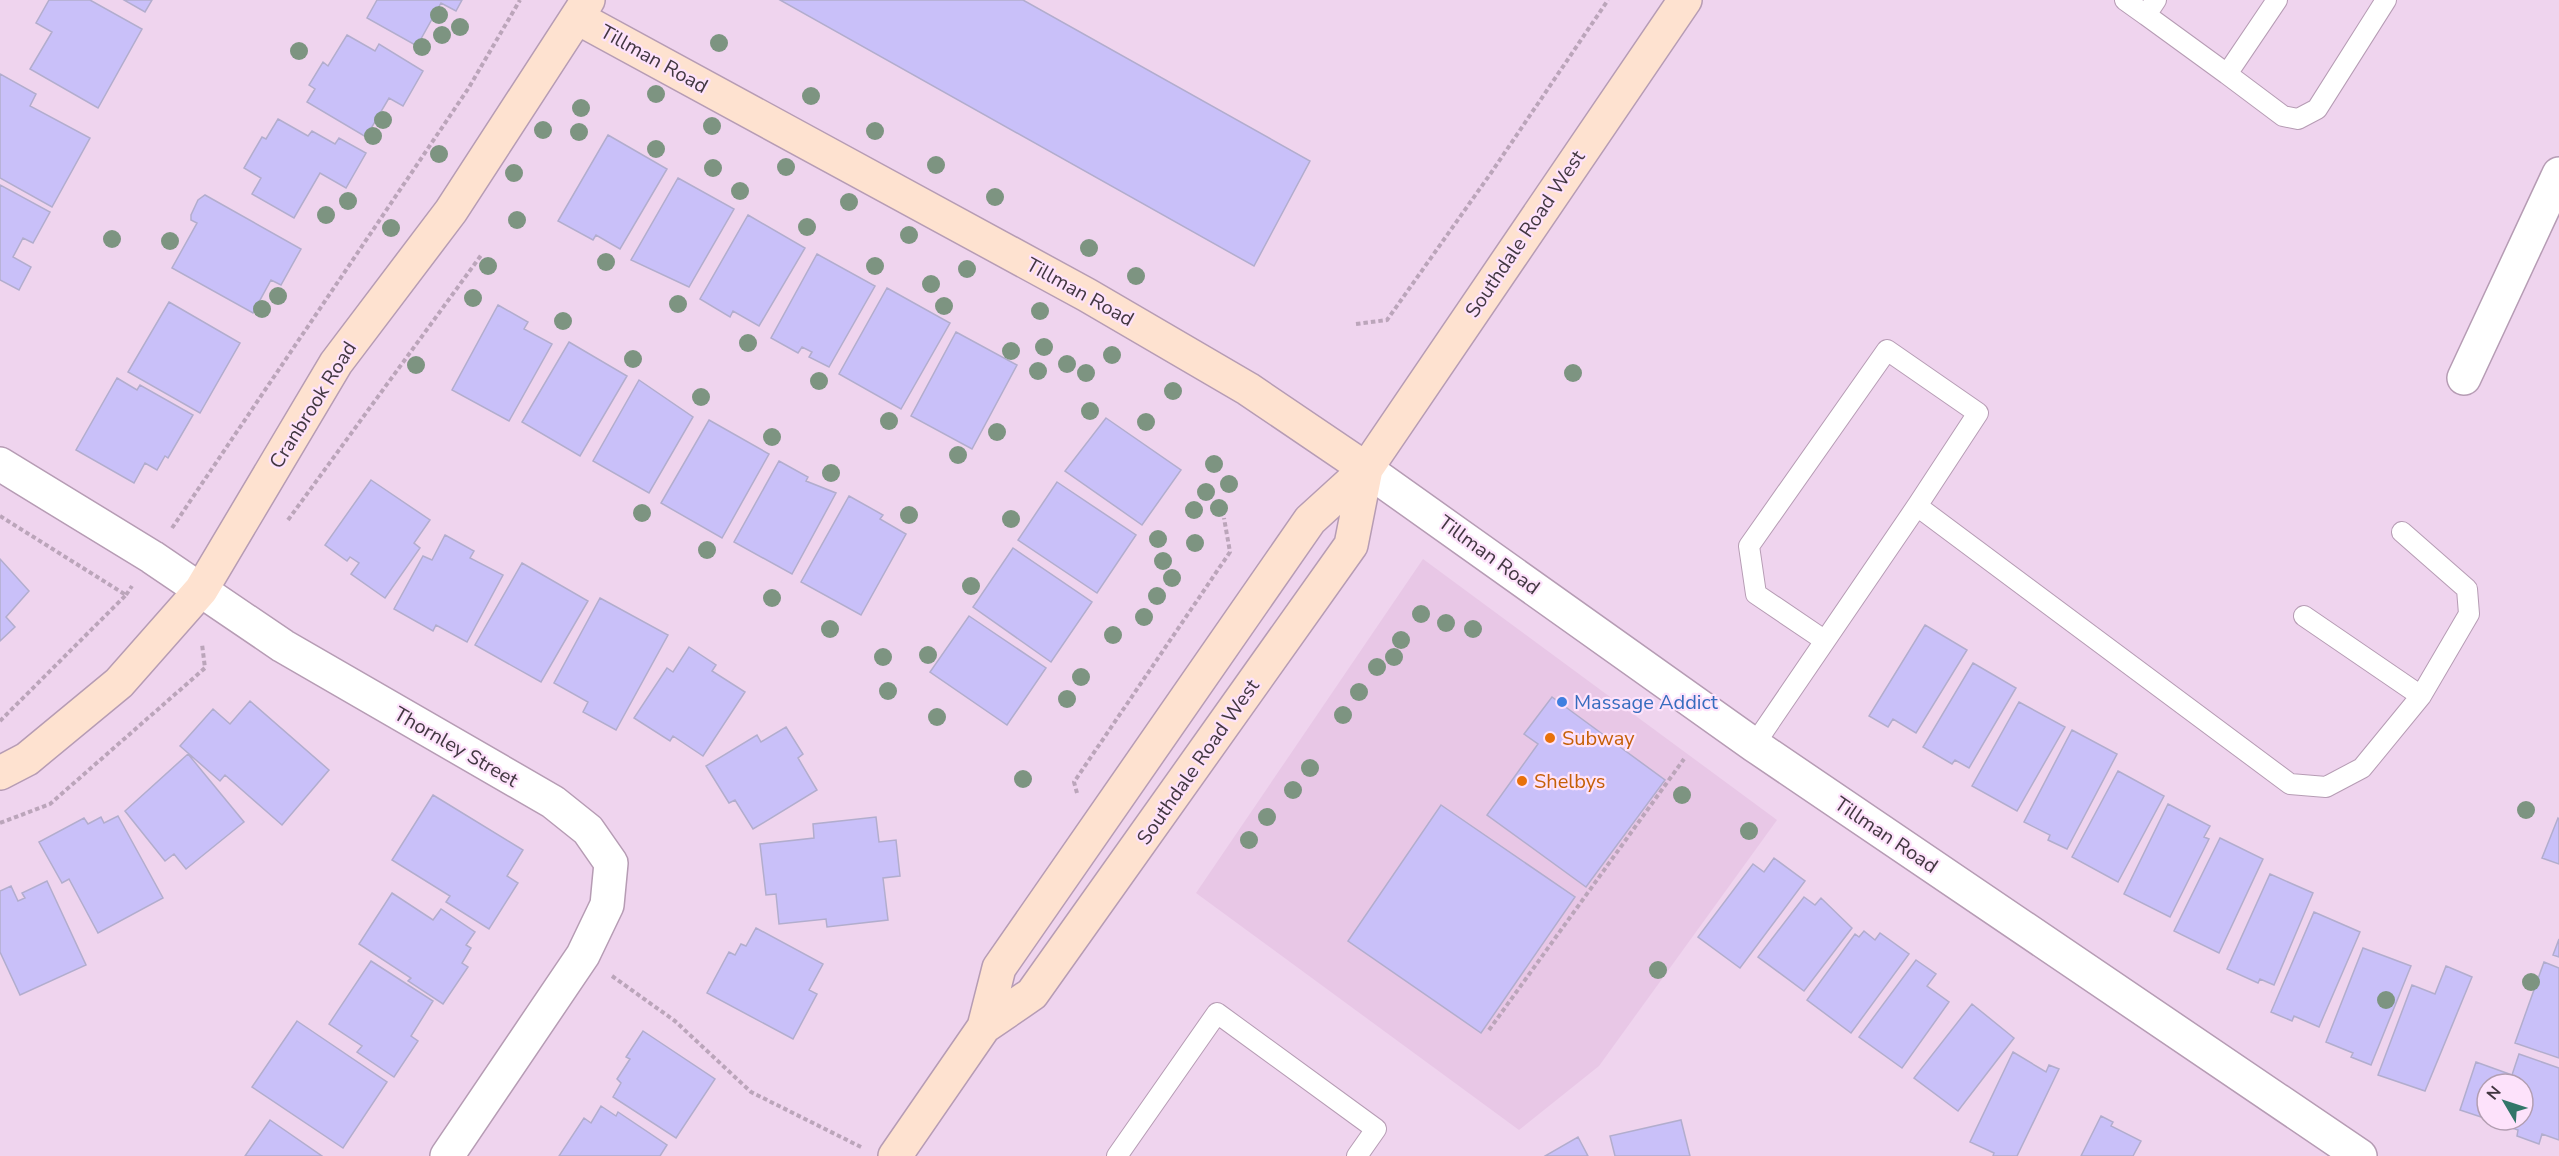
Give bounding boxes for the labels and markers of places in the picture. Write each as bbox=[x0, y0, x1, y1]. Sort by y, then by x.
place label: Massage Addict bbox=[1574, 689, 1719, 716]
marker: Massage Addict bbox=[1555, 695, 1569, 709]
place label: Subway bbox=[1562, 725, 1635, 752]
marker: Subway bbox=[1543, 731, 1557, 745]
place label: Shelbys bbox=[1534, 768, 1605, 795]
marker: Shelbys bbox=[1515, 774, 1529, 788]

